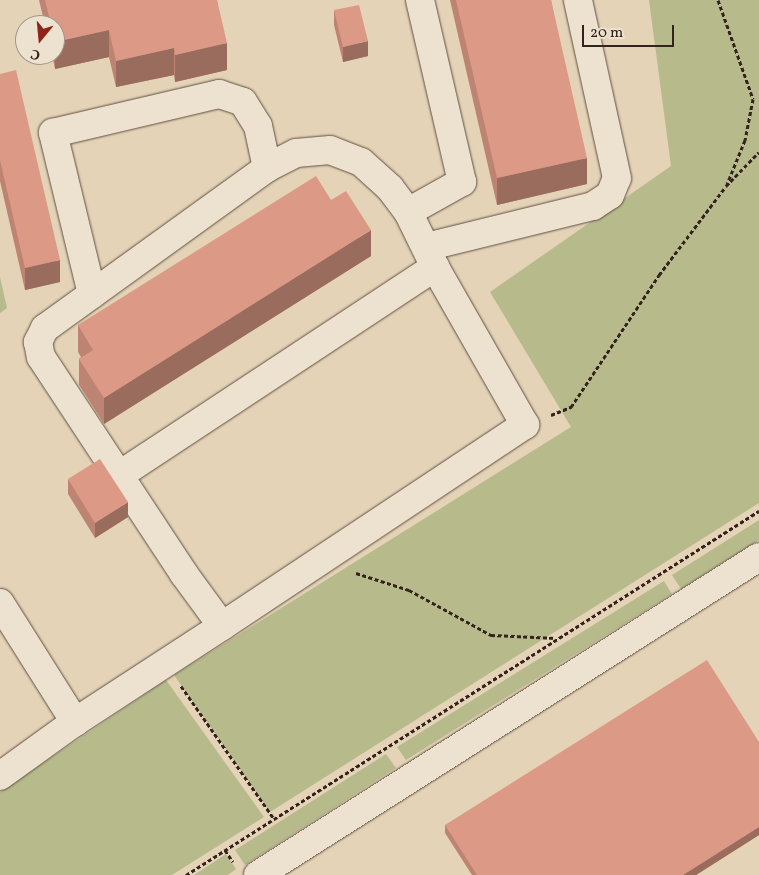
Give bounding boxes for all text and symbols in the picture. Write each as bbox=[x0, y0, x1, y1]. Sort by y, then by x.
north arrow bbox=[15, 15, 65, 65]
scale bar bbox=[584, 15, 676, 47]
text: 20 m bbox=[590, 23, 623, 44]
text: С bbox=[29, 43, 43, 64]

